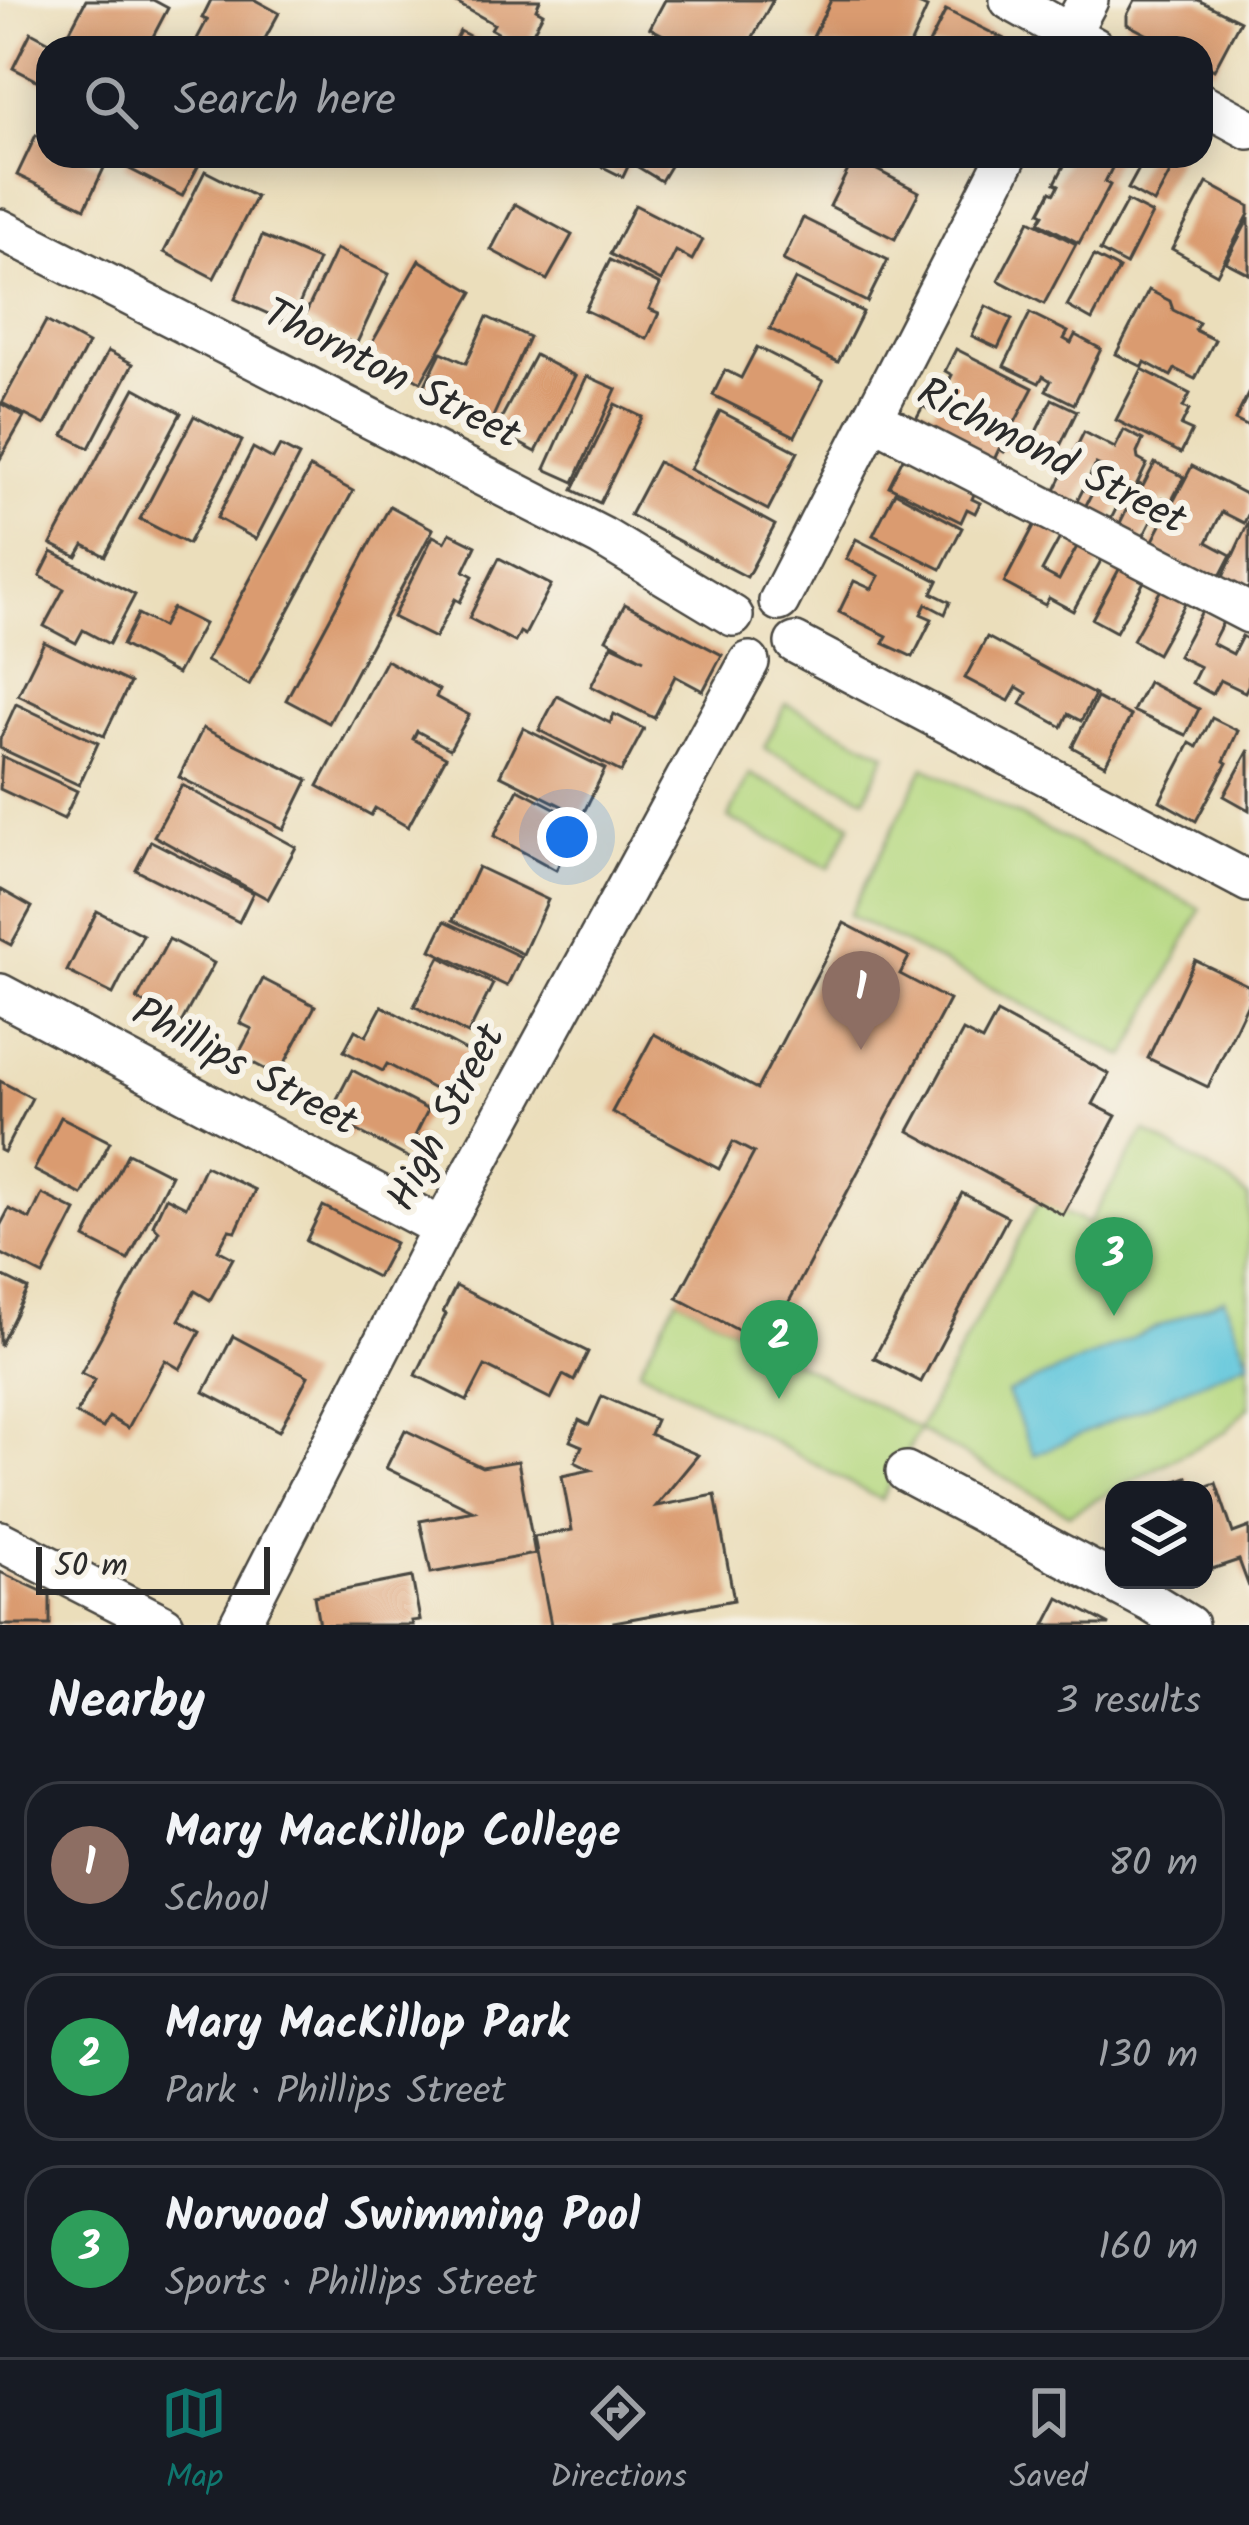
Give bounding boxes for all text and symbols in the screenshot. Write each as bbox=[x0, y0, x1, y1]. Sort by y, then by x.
search box bbox=[36, 36, 1213, 168]
text: Search here bbox=[174, 66, 396, 138]
icon: search bbox=[78, 69, 144, 135]
street label: Thornton Street bbox=[250, 281, 532, 469]
street label: Richmond Street bbox=[904, 360, 1198, 554]
your location bbox=[537, 807, 597, 867]
pin: 1 bbox=[822, 951, 900, 1050]
street label: Phillips Street bbox=[119, 980, 370, 1156]
street label: High Street bbox=[370, 1012, 525, 1224]
pin: 3 bbox=[1075, 1217, 1153, 1316]
pin: 2 bbox=[740, 1300, 818, 1399]
map controls bbox=[1105, 1481, 1213, 1589]
button: layers bbox=[1105, 1481, 1213, 1589]
scale bar bbox=[36, 1541, 270, 1594]
text: 50 m bbox=[54, 1541, 128, 1594]
text: Nearby bbox=[48, 1663, 205, 1744]
text: 3 results bbox=[1056, 1672, 1201, 1734]
text: Mary MacKillop College bbox=[165, 1798, 621, 1870]
text: 1 bbox=[84, 1834, 96, 1896]
text: 80 m bbox=[1108, 1834, 1198, 1896]
text: School bbox=[165, 1870, 269, 1932]
text: Mary MacKillop Park bbox=[165, 1990, 569, 2062]
text: 2 bbox=[79, 2026, 101, 2088]
text: 130 m bbox=[1097, 2026, 1198, 2088]
text: Park · Phillips Street bbox=[165, 2062, 506, 2124]
text: Norwood Swimming Pool bbox=[165, 2182, 640, 2254]
text: 3 bbox=[79, 2218, 101, 2280]
text: 160 m bbox=[1098, 2218, 1198, 2280]
text: Sports · Phillips Street bbox=[165, 2254, 537, 2316]
tab: Map bbox=[161, 2380, 227, 2505]
tab: Directions bbox=[550, 2380, 687, 2505]
tab: Saved bbox=[1009, 2380, 1088, 2505]

